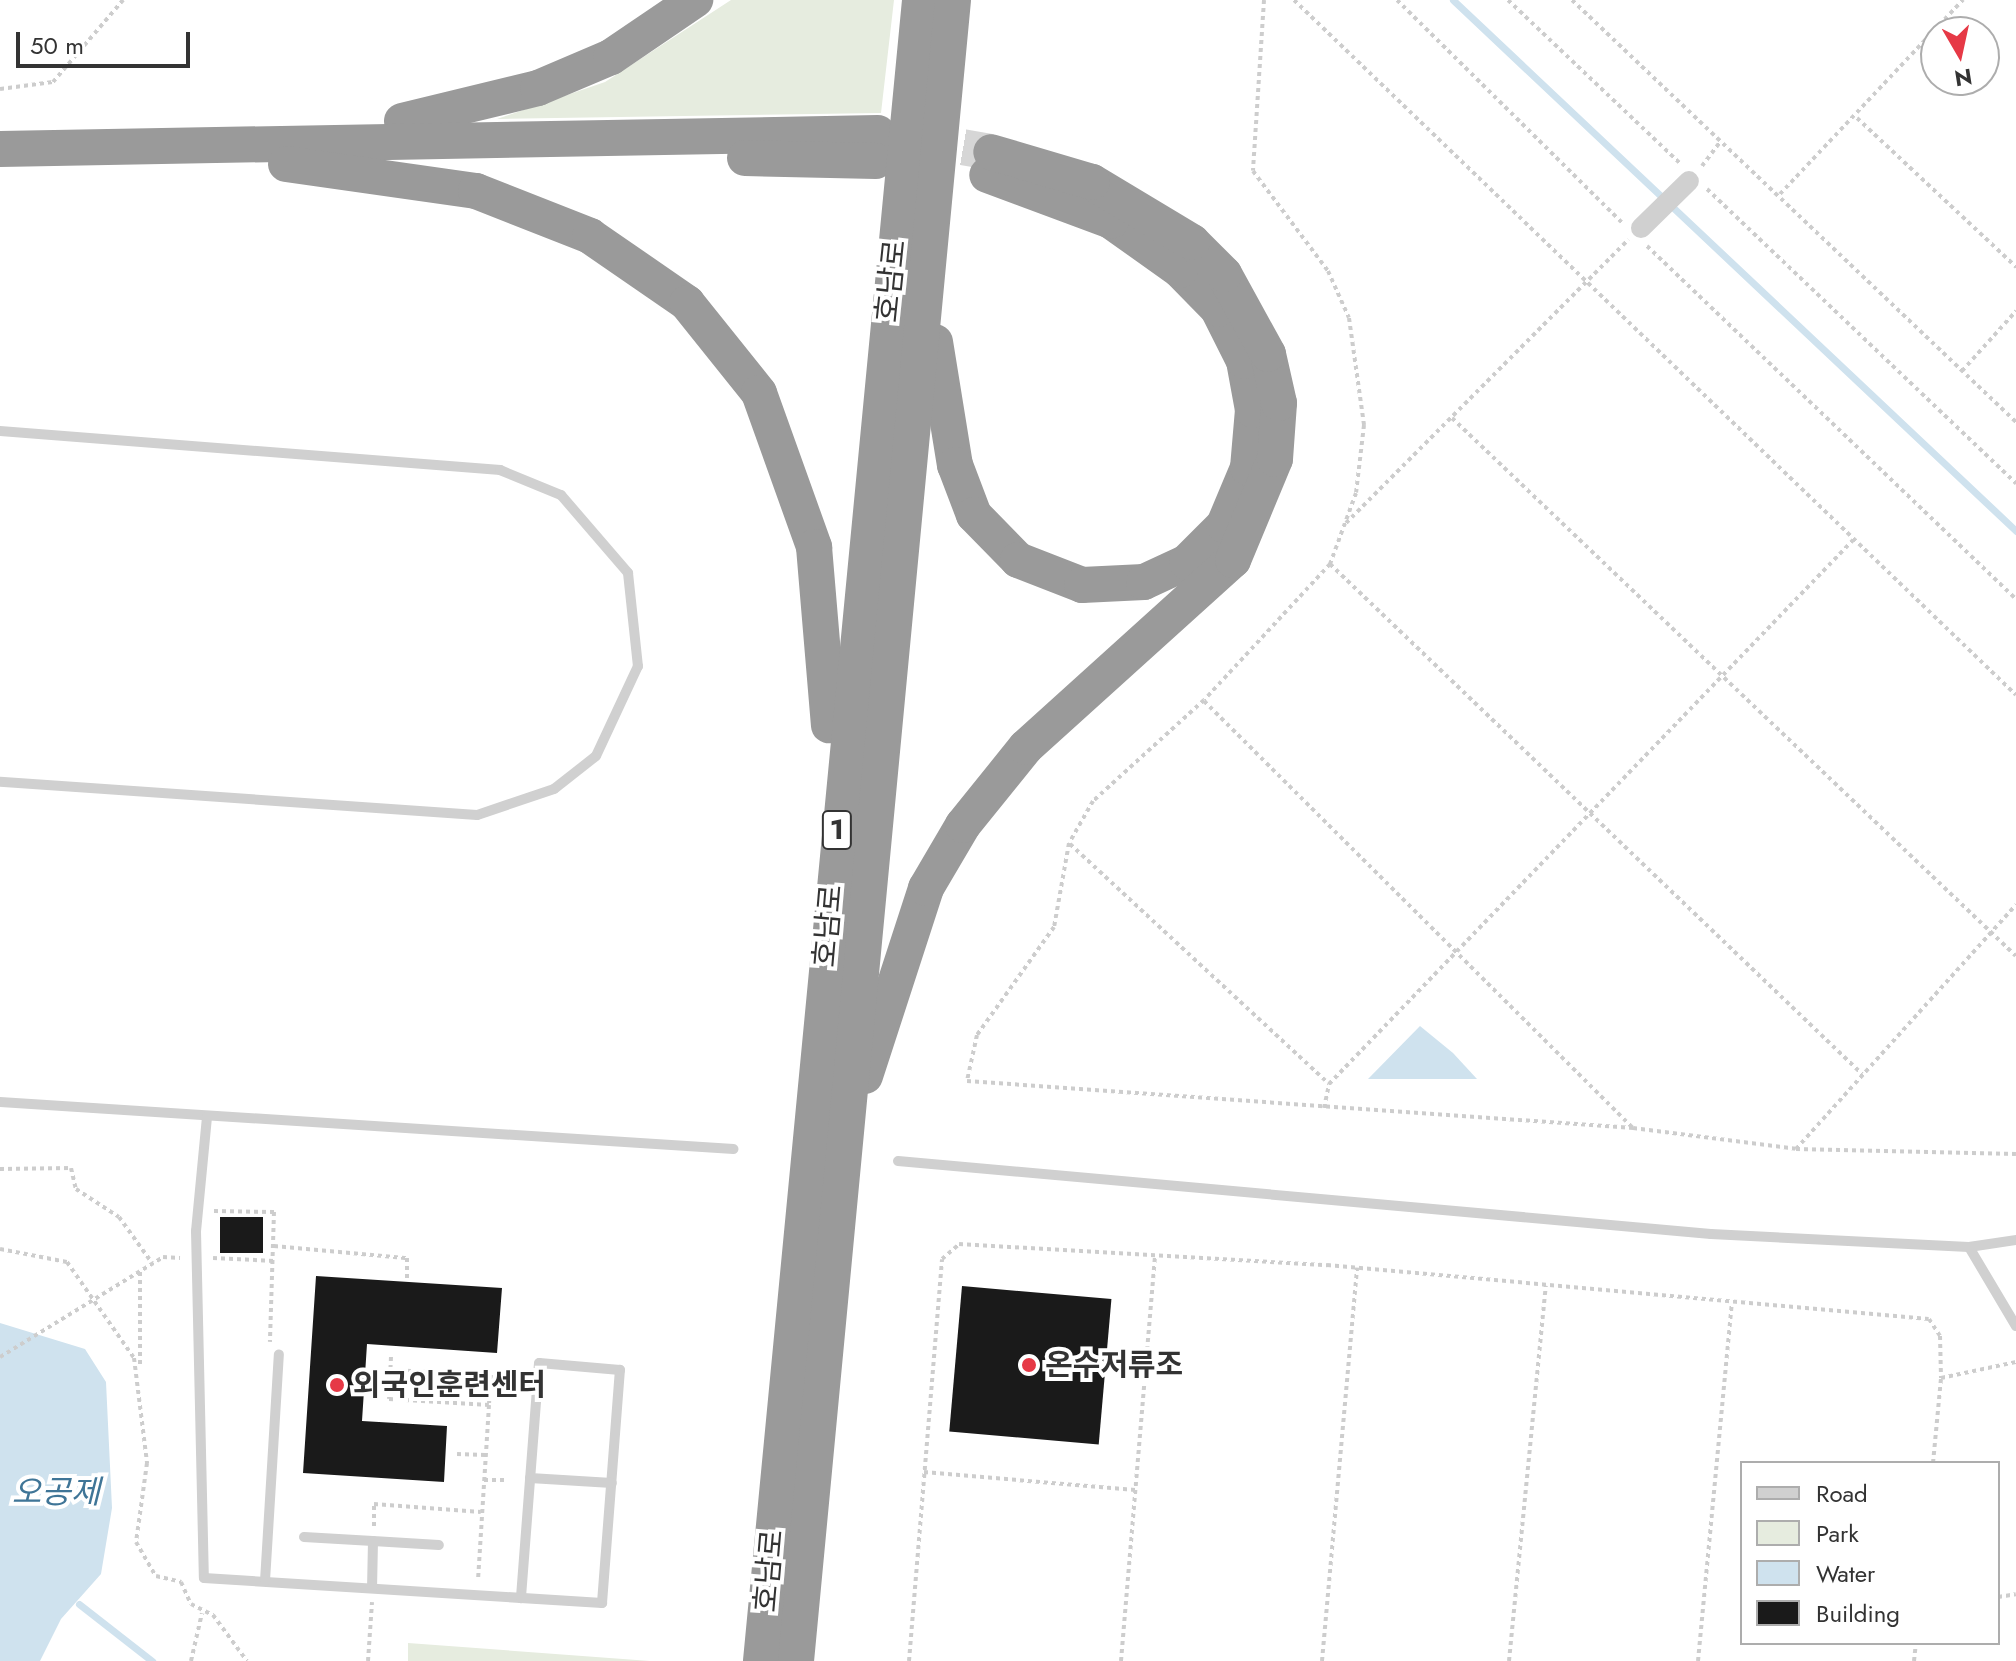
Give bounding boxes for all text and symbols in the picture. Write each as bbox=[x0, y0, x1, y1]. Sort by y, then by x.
scale bar bbox=[20, 16, 194, 66]
north arrow bbox=[1920, 16, 2000, 96]
text: 50 m bbox=[30, 28, 84, 63]
text: N bbox=[1952, 61, 1975, 95]
street label: 호남로 bbox=[869, 238, 913, 324]
road number: 1 bbox=[821, 806, 853, 854]
street label: 호남로 bbox=[806, 883, 850, 969]
place label: 온수저류조 bbox=[1045, 1347, 1183, 1383]
marker: 온수저류조 bbox=[1020, 1356, 1038, 1374]
place label: 외국인훈련센터 bbox=[353, 1367, 546, 1403]
marker: 외국인훈련센터 bbox=[328, 1376, 346, 1394]
legend bbox=[1740, 1461, 2000, 1645]
water label: 오공제 bbox=[12, 1473, 100, 1511]
text: Road bbox=[1816, 1476, 1868, 1511]
text: Park bbox=[1816, 1516, 1859, 1551]
street label: 호남로 bbox=[747, 1528, 791, 1614]
text: Water bbox=[1816, 1556, 1875, 1591]
text: Building bbox=[1816, 1596, 1900, 1631]

